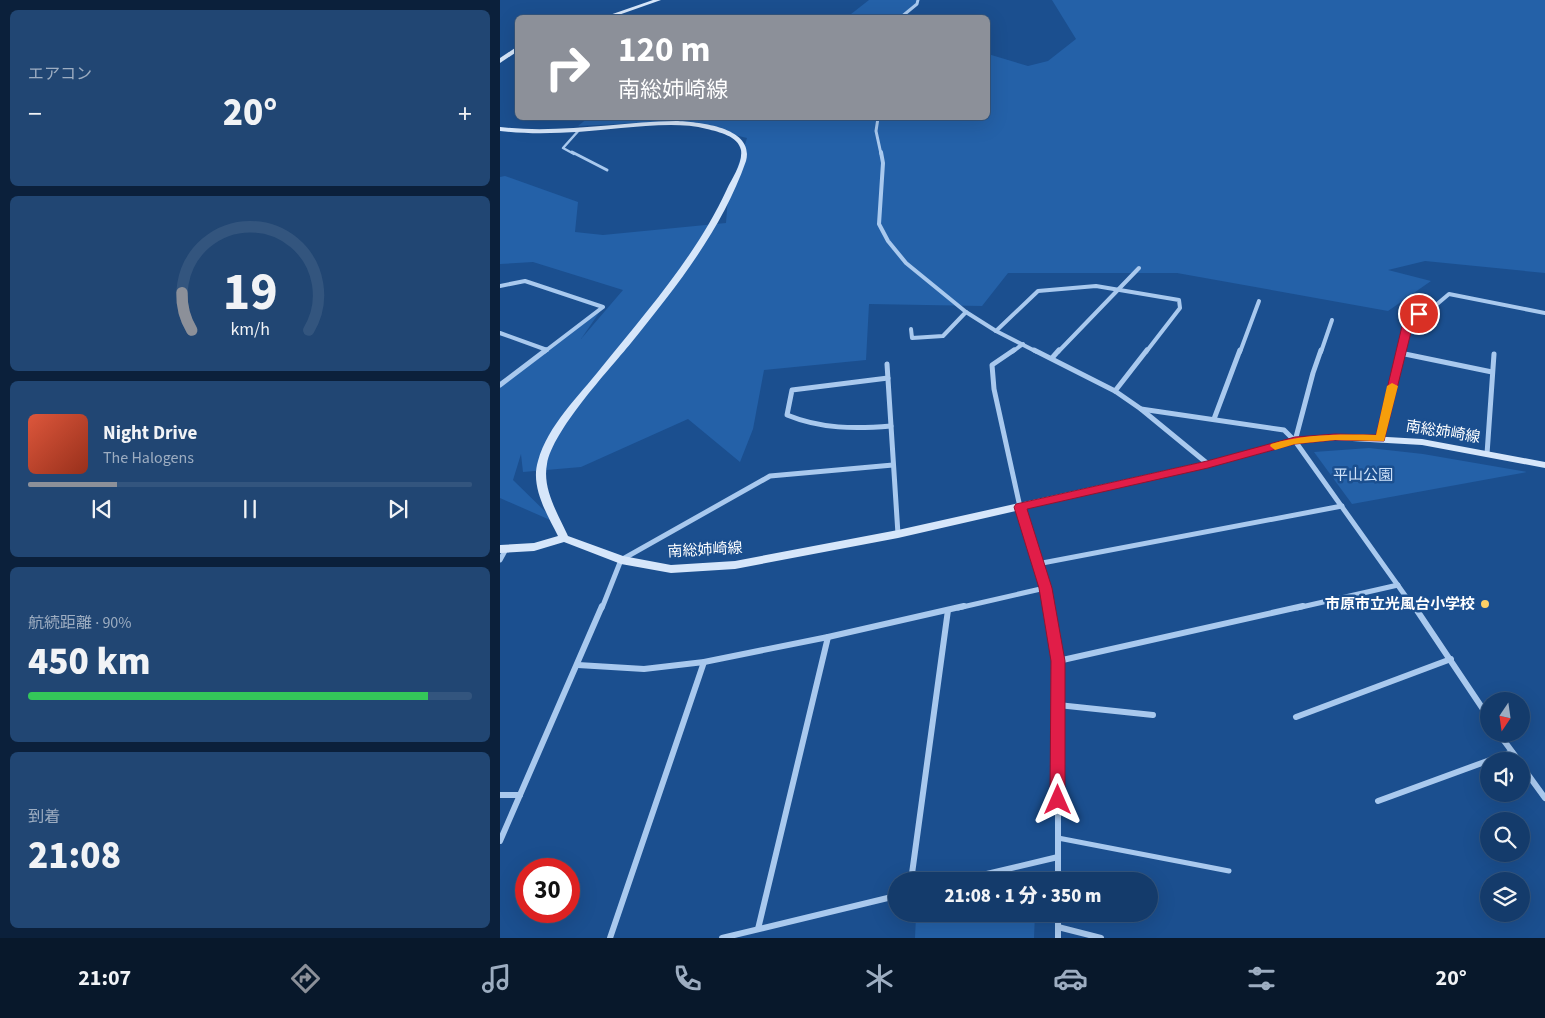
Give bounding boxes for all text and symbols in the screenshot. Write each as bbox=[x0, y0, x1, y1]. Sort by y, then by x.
text: 120 m bbox=[618, 25, 710, 75]
icon: right bbox=[535, 35, 600, 100]
text: エアコン bbox=[28, 63, 92, 85]
text: 南総姉崎線 bbox=[618, 74, 728, 106]
text: 20° bbox=[223, 86, 277, 140]
text: − bbox=[28, 94, 42, 134]
text: + bbox=[458, 94, 472, 134]
text: 19 bbox=[223, 256, 277, 330]
pin bbox=[1398, 293, 1440, 335]
icon: arrive bbox=[1405, 300, 1433, 328]
text: km/h bbox=[230, 317, 270, 342]
street label: 南総姉崎線 bbox=[1404, 416, 1482, 448]
text: Night Drive bbox=[103, 420, 197, 447]
text: The Halogens bbox=[103, 447, 194, 469]
park label: 平山公園 bbox=[1333, 465, 1393, 486]
icon: previous bbox=[88, 495, 116, 523]
icon: pause bbox=[236, 495, 264, 523]
icon: next bbox=[384, 495, 412, 523]
street label: 南総姉崎線 bbox=[667, 538, 743, 562]
place label: 市原市立光風台小学校 bbox=[1325, 594, 1475, 615]
marker: 市原市立光風台小学校 bbox=[1479, 598, 1491, 610]
text: 航続距離 · 90% bbox=[28, 612, 131, 634]
text: 450 km bbox=[28, 635, 150, 689]
north arrow bbox=[1480, 692, 1530, 742]
map controls bbox=[1480, 692, 1530, 922]
button: sound bbox=[1480, 752, 1530, 802]
position arrow bbox=[1031, 773, 1083, 825]
text: 到着 bbox=[28, 806, 60, 828]
button: search bbox=[1480, 812, 1530, 862]
text: 21:08 bbox=[28, 829, 121, 883]
speed limit sign: 30 bbox=[515, 858, 580, 923]
button: layers bbox=[1480, 872, 1530, 922]
text: 21:08 · 1 分 · 350 m bbox=[944, 883, 1102, 910]
icon: directions bbox=[288, 961, 323, 996]
icon: music bbox=[479, 961, 514, 996]
icon: phone bbox=[670, 961, 705, 996]
icon: climate bbox=[862, 961, 897, 996]
icon: car bbox=[1053, 961, 1088, 996]
icon: filters bbox=[1244, 961, 1279, 996]
text: 21:07 bbox=[78, 962, 131, 994]
text: 20° bbox=[1436, 962, 1467, 994]

